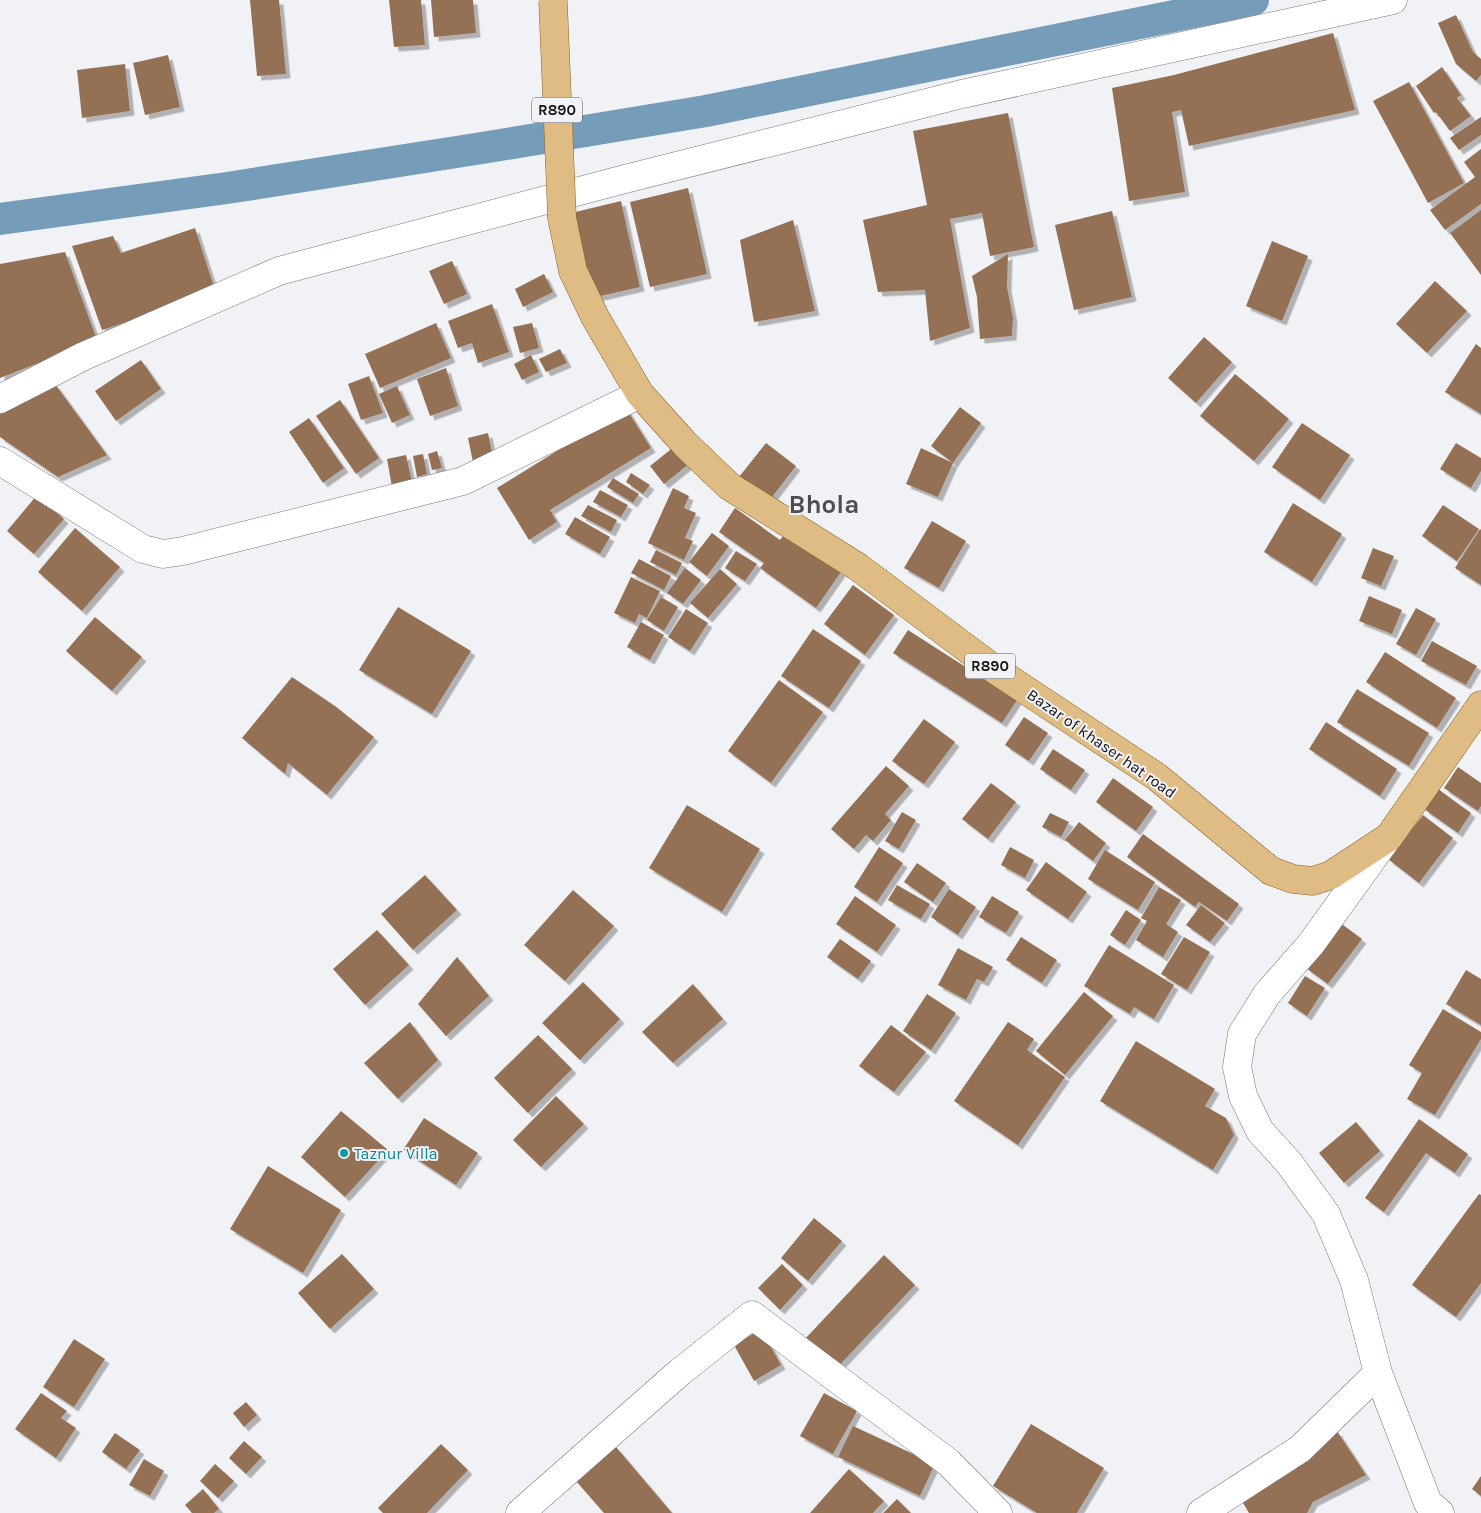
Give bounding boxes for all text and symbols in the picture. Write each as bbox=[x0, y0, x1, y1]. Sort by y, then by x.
road number: R890 bbox=[532, 98, 582, 122]
district label: Bhola bbox=[789, 489, 859, 520]
road number: R890 bbox=[965, 654, 1015, 678]
street label: Bazar of khaser hat road bbox=[1024, 685, 1180, 802]
place label: Taznur Villa bbox=[354, 1144, 437, 1163]
marker: Taznur Villa bbox=[338, 1147, 350, 1159]

